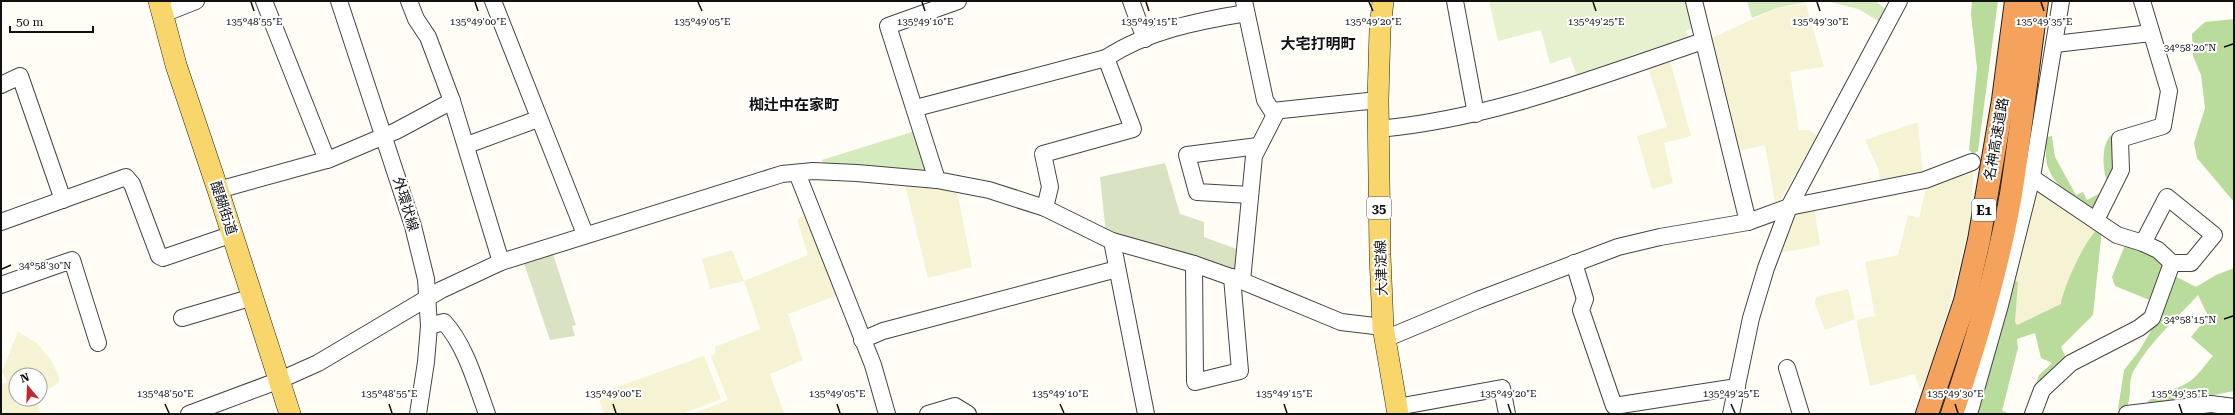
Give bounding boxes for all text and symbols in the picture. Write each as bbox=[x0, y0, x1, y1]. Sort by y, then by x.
scale bar bbox=[10, 8, 93, 34]
text: 50 m bbox=[16, 15, 43, 29]
text: 135°48'55"E bbox=[226, 16, 282, 27]
text: 135°49'00"E bbox=[450, 16, 506, 27]
text: 135°49'05"E bbox=[674, 16, 730, 27]
text: 135°49'10"E bbox=[897, 16, 953, 27]
text: 135°49'15"E bbox=[1121, 16, 1177, 27]
text: 135°49'20"E bbox=[1345, 16, 1401, 27]
text: 135°49'25"E bbox=[1568, 16, 1624, 27]
text: 135°49'30"E bbox=[1792, 16, 1848, 27]
text: 135°49'35"E bbox=[2016, 16, 2072, 27]
district label: 大宅打明町 bbox=[1280, 35, 1356, 53]
text: 34°58'20"N bbox=[2164, 42, 2216, 53]
district label: 椥辻中在家町 bbox=[749, 96, 839, 114]
street label: 名神高速道路 bbox=[1981, 96, 2011, 182]
street label: 外環状線 bbox=[390, 175, 422, 233]
street label: 醍醐街道 bbox=[208, 179, 240, 237]
road number: 35 bbox=[1367, 197, 1391, 219]
road number: E1 bbox=[1972, 199, 1996, 221]
street label: 大津淀線 bbox=[1372, 240, 1390, 296]
text: 34°58'30"N bbox=[19, 260, 71, 271]
text: 34°58'15"N bbox=[2164, 314, 2216, 325]
north arrow bbox=[8, 367, 48, 407]
text: N bbox=[19, 370, 32, 386]
text: 135°48'50"E bbox=[137, 388, 193, 399]
text: 135°48'55"E bbox=[361, 388, 417, 399]
text: 135°49'00"E bbox=[585, 388, 641, 399]
text: 135°49'05"E bbox=[809, 388, 865, 399]
text: 135°49'10"E bbox=[1032, 388, 1088, 399]
text: 135°49'15"E bbox=[1256, 388, 1312, 399]
text: 135°49'20"E bbox=[1480, 388, 1536, 399]
text: 135°49'25"E bbox=[1703, 388, 1759, 399]
text: 135°49'30"E bbox=[1927, 388, 1983, 399]
text: 135°49'35"E bbox=[2151, 388, 2207, 399]

